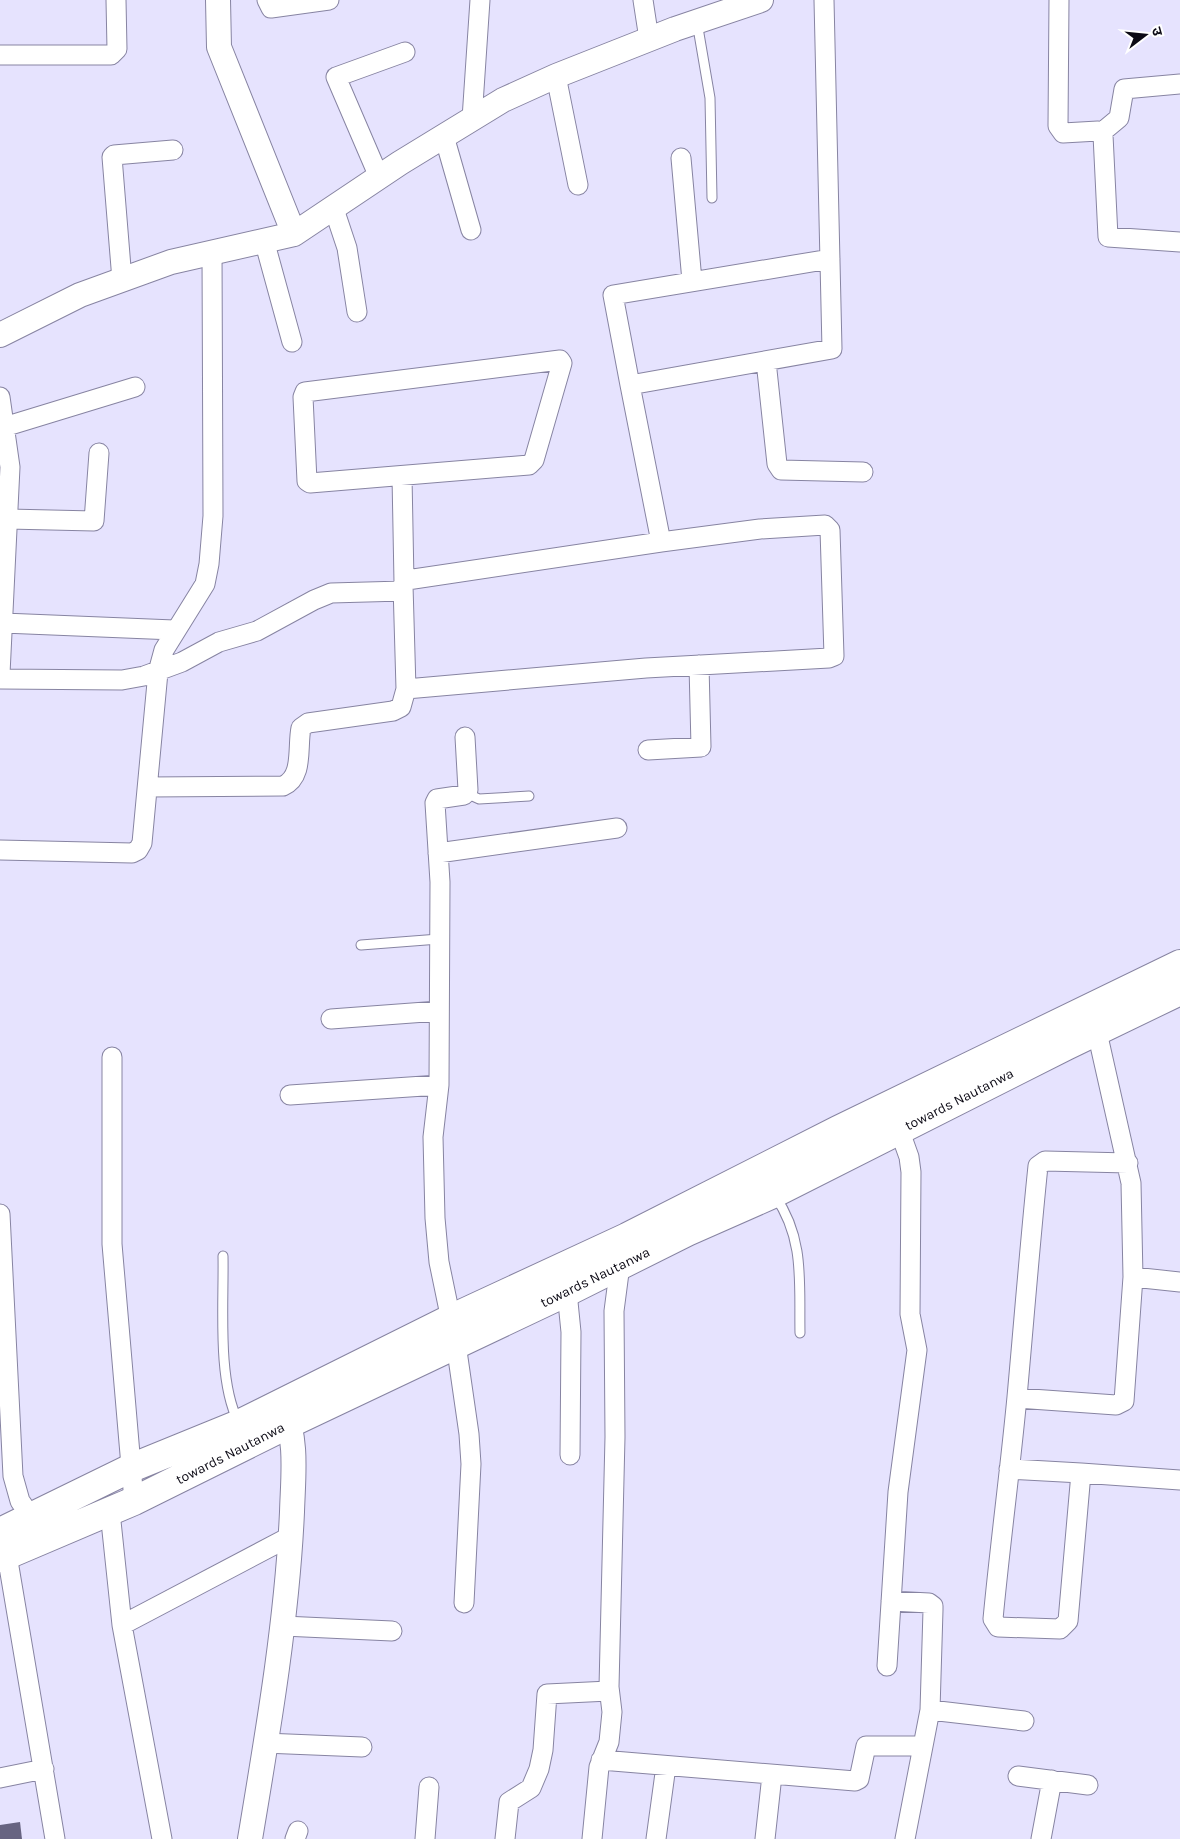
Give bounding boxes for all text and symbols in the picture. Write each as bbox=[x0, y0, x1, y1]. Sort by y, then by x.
north arrow bbox=[1120, 10, 1170, 60]
text: उ bbox=[1148, 25, 1167, 39]
street label: towards Nautanwa bbox=[902, 1065, 1016, 1134]
street label: towards Nautanwa bbox=[538, 1244, 653, 1311]
street label: towards Nautanwa bbox=[173, 1419, 287, 1488]

